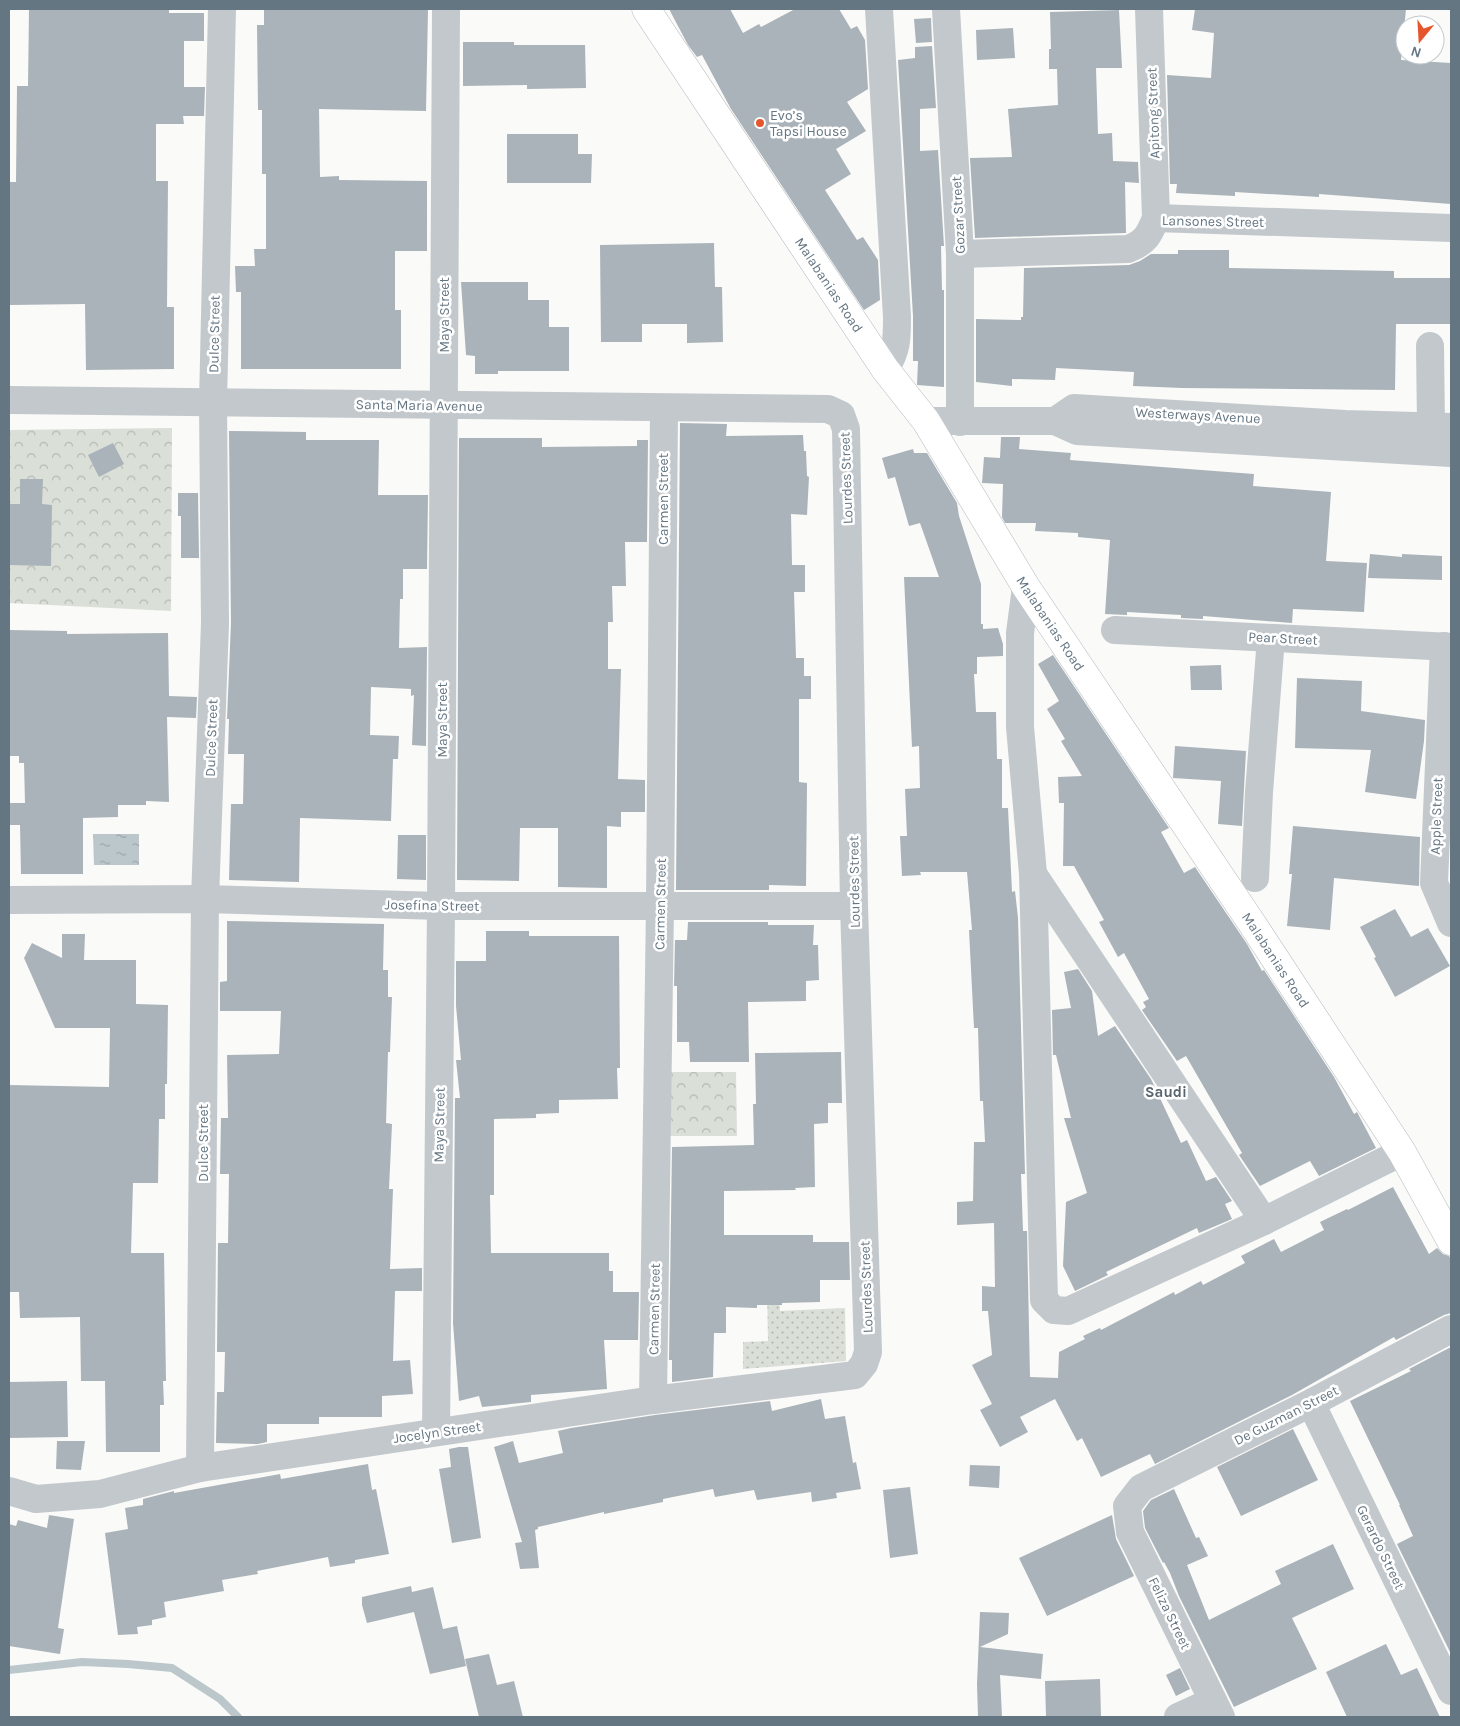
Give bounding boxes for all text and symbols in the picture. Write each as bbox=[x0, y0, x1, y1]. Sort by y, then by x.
north arrow bbox=[1395, 15, 1445, 65]
text: N bbox=[1409, 42, 1424, 62]
street label: Apitong Street bbox=[1143, 67, 1164, 159]
place label: Evo’s Tapsi House bbox=[770, 107, 847, 140]
marker: Evo’s Tapsi House bbox=[754, 117, 766, 129]
street label: Gozar Street bbox=[948, 176, 969, 254]
street label: Lansones Street bbox=[1162, 212, 1264, 231]
street label: Malabanias Road bbox=[791, 234, 866, 336]
street label: Maya Street bbox=[436, 277, 453, 353]
street label: Dulce Street bbox=[205, 295, 224, 373]
street label: Santa Maria Avenue bbox=[355, 396, 483, 415]
street label: Westerways Avenue bbox=[1135, 404, 1261, 427]
street label: Lourdes Street bbox=[836, 432, 857, 524]
street label: Carmen Street bbox=[655, 453, 672, 545]
street label: Malabanias Road bbox=[1012, 573, 1088, 674]
street label: Pear Street bbox=[1248, 628, 1318, 649]
street label: Maya Street bbox=[434, 682, 451, 758]
street label: Dulce Street bbox=[202, 699, 221, 777]
street label: Apple Street bbox=[1427, 777, 1446, 855]
street label: Lourdes Street bbox=[845, 836, 864, 928]
street label: Carmen Street bbox=[651, 858, 670, 950]
street label: Josefina Street bbox=[384, 896, 479, 915]
street label: Malabanias Road bbox=[1238, 909, 1313, 1011]
district label: Saudi bbox=[1145, 1083, 1187, 1101]
street label: Maya Street bbox=[430, 1087, 449, 1163]
street label: Dulce Street bbox=[195, 1104, 212, 1182]
street label: Lourdes Street bbox=[856, 1241, 877, 1333]
street label: Carmen Street bbox=[645, 1263, 664, 1355]
street label: De Guzman Street bbox=[1231, 1382, 1341, 1449]
street label: Jocelyn Street bbox=[392, 1418, 482, 1447]
street label: Gerardo Street bbox=[1353, 1502, 1408, 1592]
street label: Feliza Street bbox=[1145, 1574, 1194, 1652]

